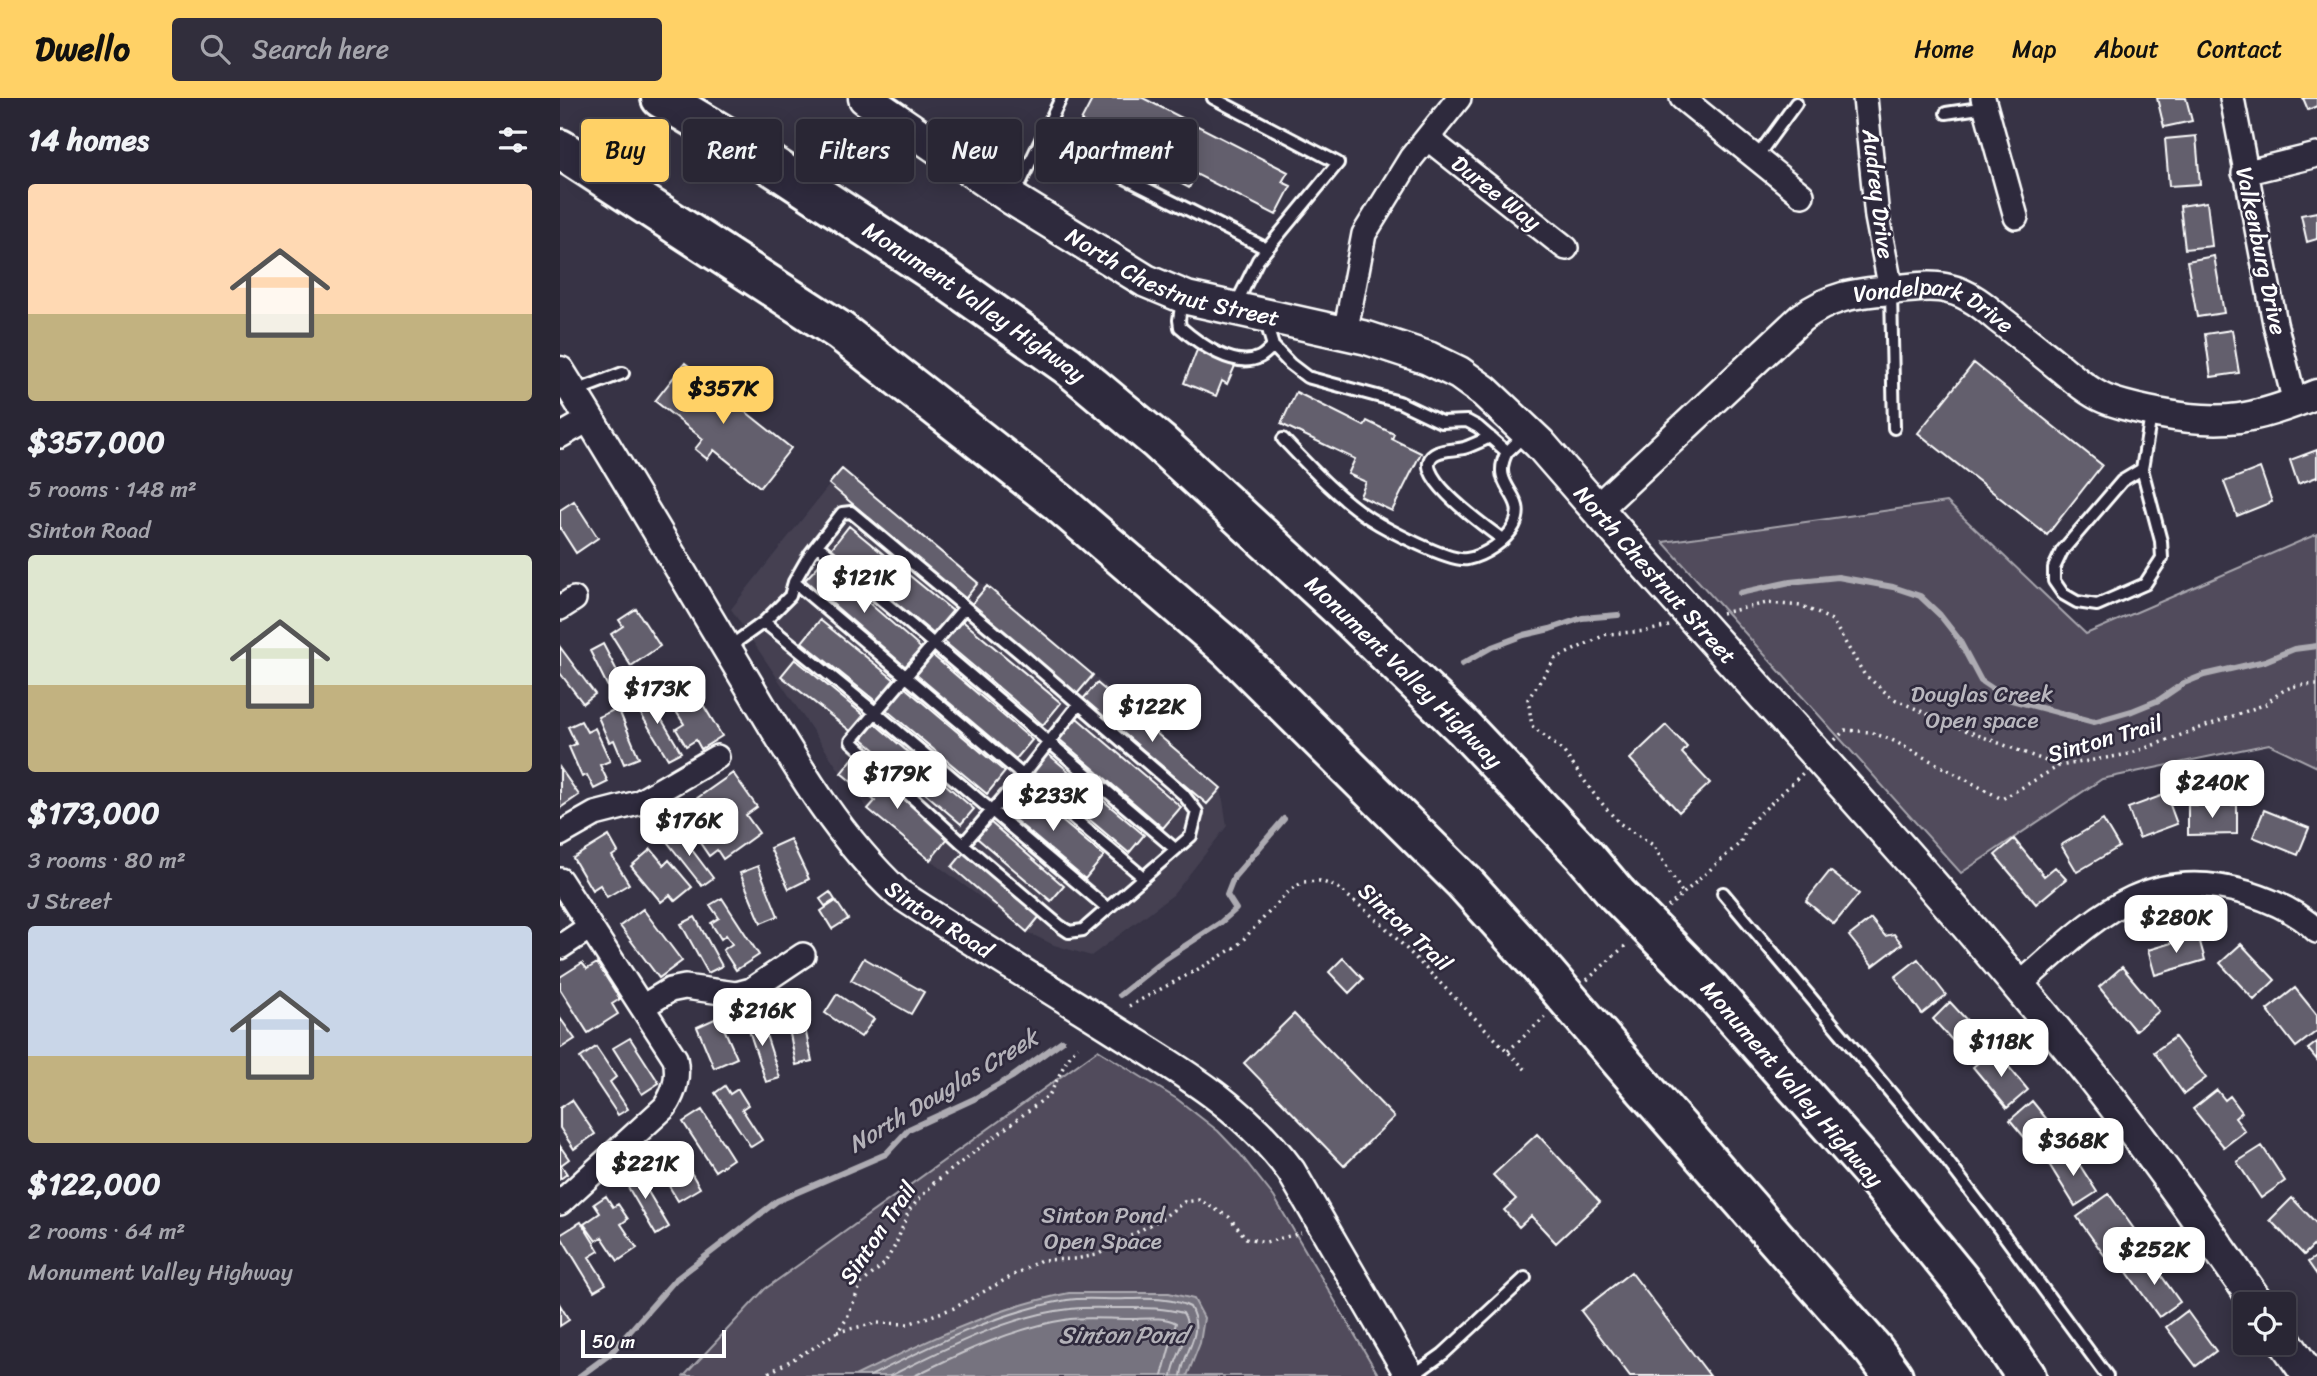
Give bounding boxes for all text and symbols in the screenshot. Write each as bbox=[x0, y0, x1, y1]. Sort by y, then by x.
search box bbox=[172, 18, 662, 81]
text: Dwello bbox=[35, 20, 130, 78]
text: Search here bbox=[252, 26, 389, 72]
text: Home bbox=[1914, 28, 1974, 70]
text: Map bbox=[2012, 28, 2056, 70]
text: About bbox=[2094, 28, 2159, 70]
text: Contact bbox=[2197, 28, 2282, 70]
icon: search bbox=[196, 30, 234, 68]
text: 14 homes bbox=[28, 113, 149, 167]
chip: Buy bbox=[581, 119, 669, 182]
chip: Rent bbox=[683, 119, 782, 182]
chip: Filters bbox=[796, 119, 914, 182]
chip: New bbox=[928, 119, 1022, 182]
chip: Apartment bbox=[1036, 119, 1197, 182]
icon: filters bbox=[494, 121, 532, 159]
street label: Audrey Drive bbox=[1850, 126, 1906, 261]
street label: Duree Way bbox=[1442, 144, 1550, 242]
street label: Valkenburg Drive bbox=[2223, 163, 2299, 339]
street label: Monument Valley Highway bbox=[854, 210, 1096, 394]
street label: North Chestnut Street bbox=[1057, 216, 1284, 338]
icon: home bbox=[217, 230, 343, 356]
street label: Vondelpark Drive bbox=[1850, 266, 2023, 344]
pin: $357K bbox=[674, 366, 772, 426]
text: $357K bbox=[688, 368, 758, 409]
text: $357,000 bbox=[28, 415, 165, 469]
text: 5 rooms · 148 m² bbox=[28, 469, 197, 510]
street label: North Chestnut Street bbox=[1563, 475, 1747, 674]
text: Sinton Road bbox=[28, 510, 150, 551]
pin: $121K bbox=[815, 556, 913, 615]
text: $121K bbox=[833, 557, 895, 598]
street label: Monument Valley Highway bbox=[1295, 565, 1513, 779]
icon: home bbox=[217, 601, 343, 727]
pin: $173K bbox=[608, 666, 706, 726]
text: $173K bbox=[624, 668, 690, 709]
park label: Douglas Creek Open space bbox=[1911, 674, 2053, 741]
pin: $122K bbox=[1103, 684, 1201, 744]
text: $122K bbox=[1119, 686, 1185, 727]
street label: Sinton Trail bbox=[2043, 703, 2168, 775]
pin: $179K bbox=[848, 752, 946, 811]
text: $179K bbox=[864, 753, 930, 794]
pin: $240K bbox=[2163, 760, 2261, 820]
text: $240K bbox=[2176, 762, 2248, 803]
pin: $233K bbox=[1004, 774, 1102, 833]
text: $233K bbox=[1019, 775, 1087, 816]
text: $173,000 bbox=[28, 786, 160, 840]
pin: $176K bbox=[640, 798, 738, 858]
text: $176K bbox=[656, 800, 722, 841]
text: 3 rooms · 80 m² bbox=[28, 840, 186, 881]
street label: Sinton Road bbox=[875, 869, 1003, 971]
street label: Sinton Trail bbox=[1348, 872, 1462, 983]
text: J Street bbox=[28, 881, 112, 922]
pin: $280K bbox=[2127, 896, 2225, 955]
text: $280K bbox=[2140, 897, 2212, 938]
street label: Monument Valley Highway bbox=[1690, 971, 1894, 1197]
icon: home bbox=[217, 972, 343, 1098]
pin: $216K bbox=[713, 988, 811, 1048]
text: $216K bbox=[729, 990, 795, 1031]
water label: North Douglas Creek bbox=[840, 1016, 1049, 1165]
pin: $118K bbox=[1952, 1020, 2050, 1079]
text: $118K bbox=[1969, 1021, 2033, 1062]
pin: $368K bbox=[2024, 1118, 2122, 1178]
text: $368K bbox=[2038, 1120, 2108, 1161]
pin: $221K bbox=[596, 1142, 694, 1201]
text: $221K bbox=[612, 1143, 678, 1184]
text: $122,000 bbox=[28, 1157, 161, 1211]
street label: Sinton Trail bbox=[828, 1172, 928, 1293]
park label: Sinton Pond Open Space bbox=[1041, 1195, 1167, 1262]
text: 2 rooms · 64 m² bbox=[28, 1211, 185, 1252]
pin: $252K bbox=[2105, 1228, 2203, 1287]
text: $252K bbox=[2119, 1229, 2189, 1270]
text: Monument Valley Highway bbox=[28, 1252, 293, 1293]
map controls bbox=[2233, 1292, 2296, 1355]
button: locate bbox=[2233, 1292, 2296, 1355]
water label: Sinton Pond bbox=[1059, 1314, 1194, 1356]
text: 50 m bbox=[592, 1325, 635, 1358]
scale bar bbox=[581, 1327, 726, 1359]

